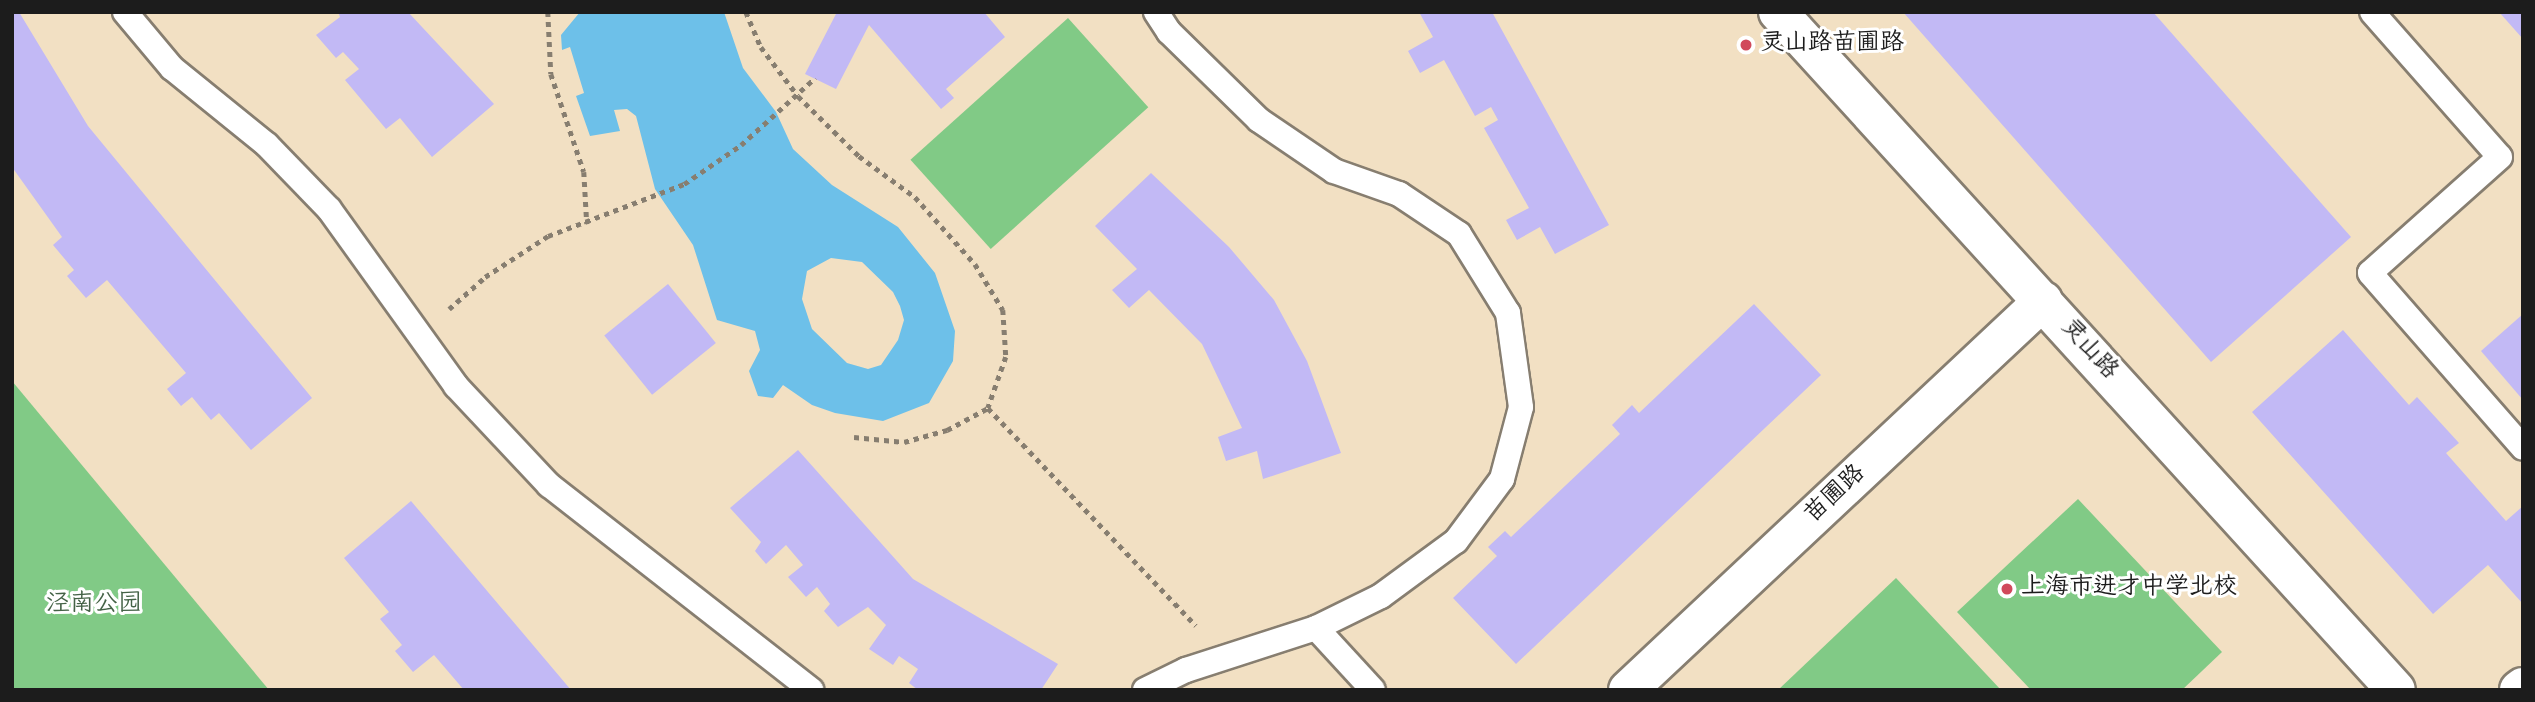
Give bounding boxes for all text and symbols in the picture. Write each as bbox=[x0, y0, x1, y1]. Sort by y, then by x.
place label: 灵山路苗圃路 bbox=[1760, 31, 1904, 59]
marker: 灵山路苗圃路 bbox=[1738, 37, 1754, 53]
street label: 灵山路 bbox=[2053, 314, 2123, 386]
street label: 苗圃路 bbox=[1800, 460, 1872, 530]
place label: 上海市进才中学北校 bbox=[2021, 575, 2237, 603]
marker: 上海市进才中学北校 bbox=[1999, 581, 2015, 597]
park label: 泾南公园 bbox=[46, 592, 142, 620]

